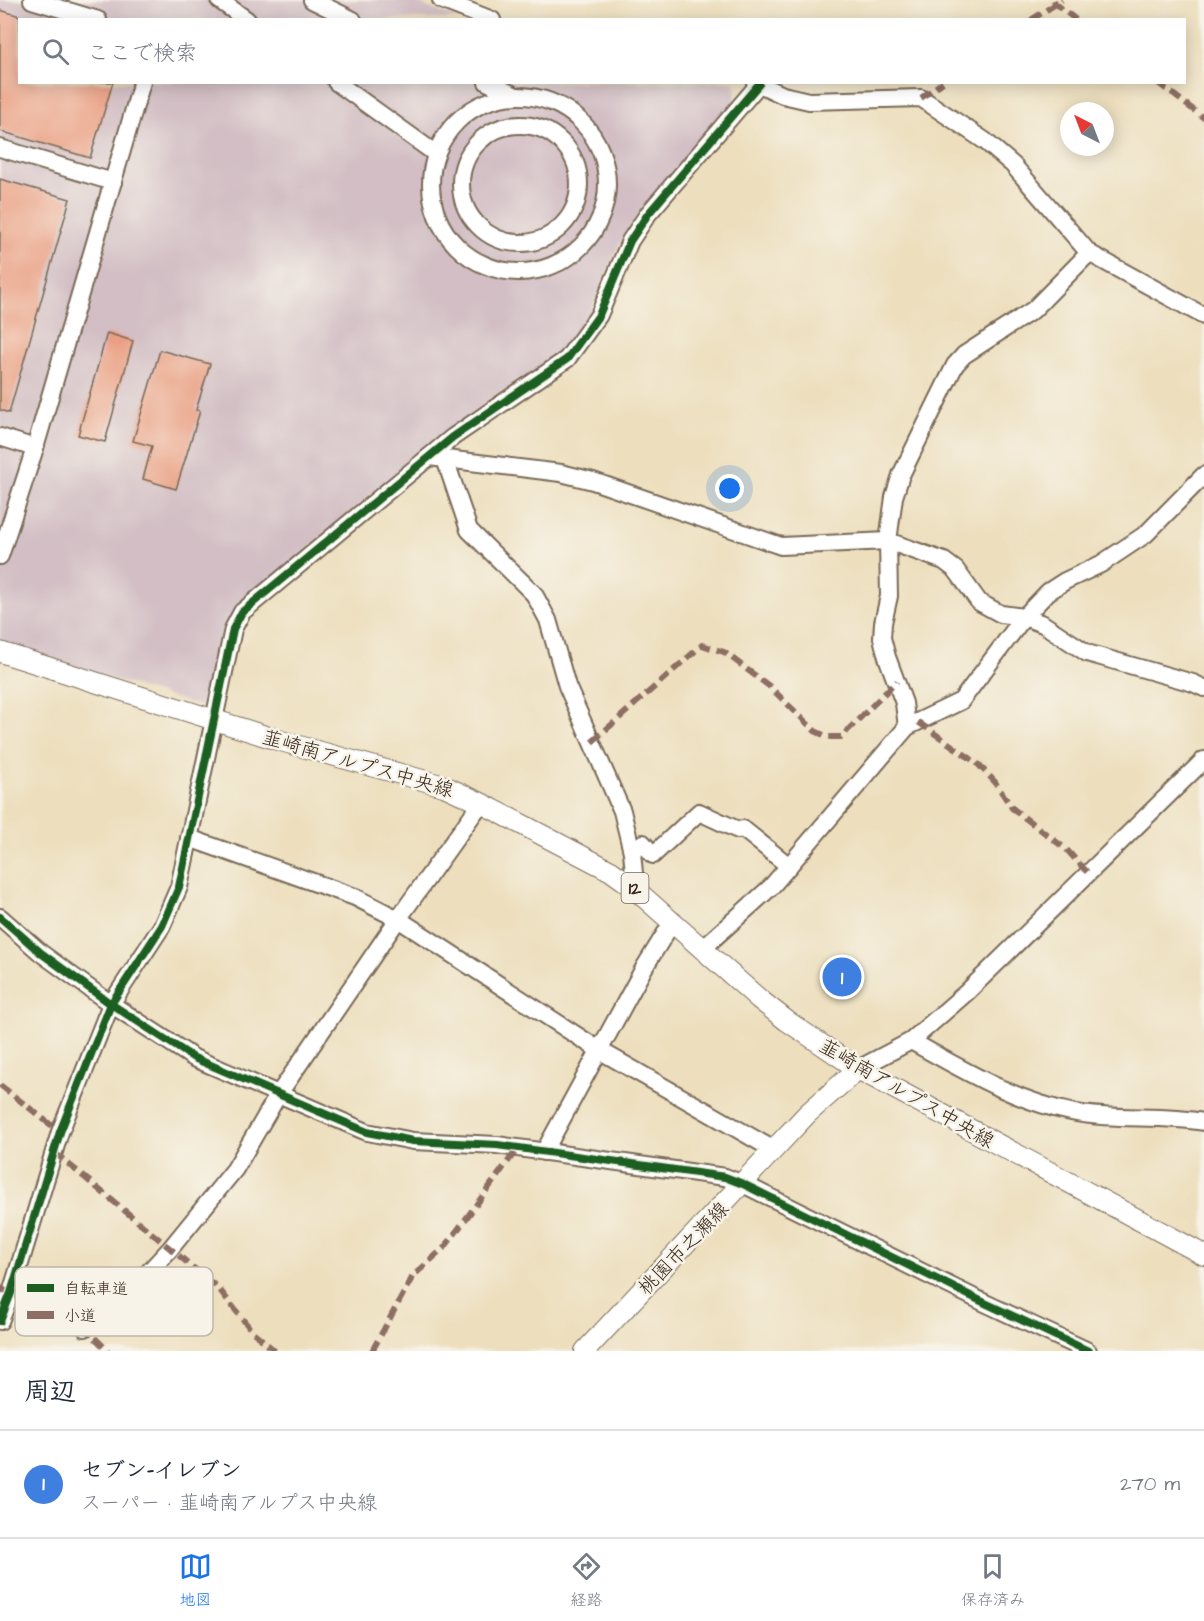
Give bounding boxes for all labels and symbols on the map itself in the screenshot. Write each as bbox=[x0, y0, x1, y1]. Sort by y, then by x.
north arrow bbox=[1060, 102, 1114, 156]
your location bbox=[715, 474, 744, 503]
street label: 韮崎南アルプス中央線 bbox=[259, 723, 457, 805]
road number: 12 bbox=[622, 873, 648, 903]
pin: 1 bbox=[822, 954, 862, 1000]
street label: 韮崎南アルプス中央線 bbox=[814, 1032, 999, 1155]
street label: 桃園市之瀬線 bbox=[632, 1196, 735, 1302]
legend bbox=[15, 1267, 213, 1336]
text: 自転車道 bbox=[64, 1278, 128, 1300]
text: 小道 bbox=[64, 1305, 96, 1327]

